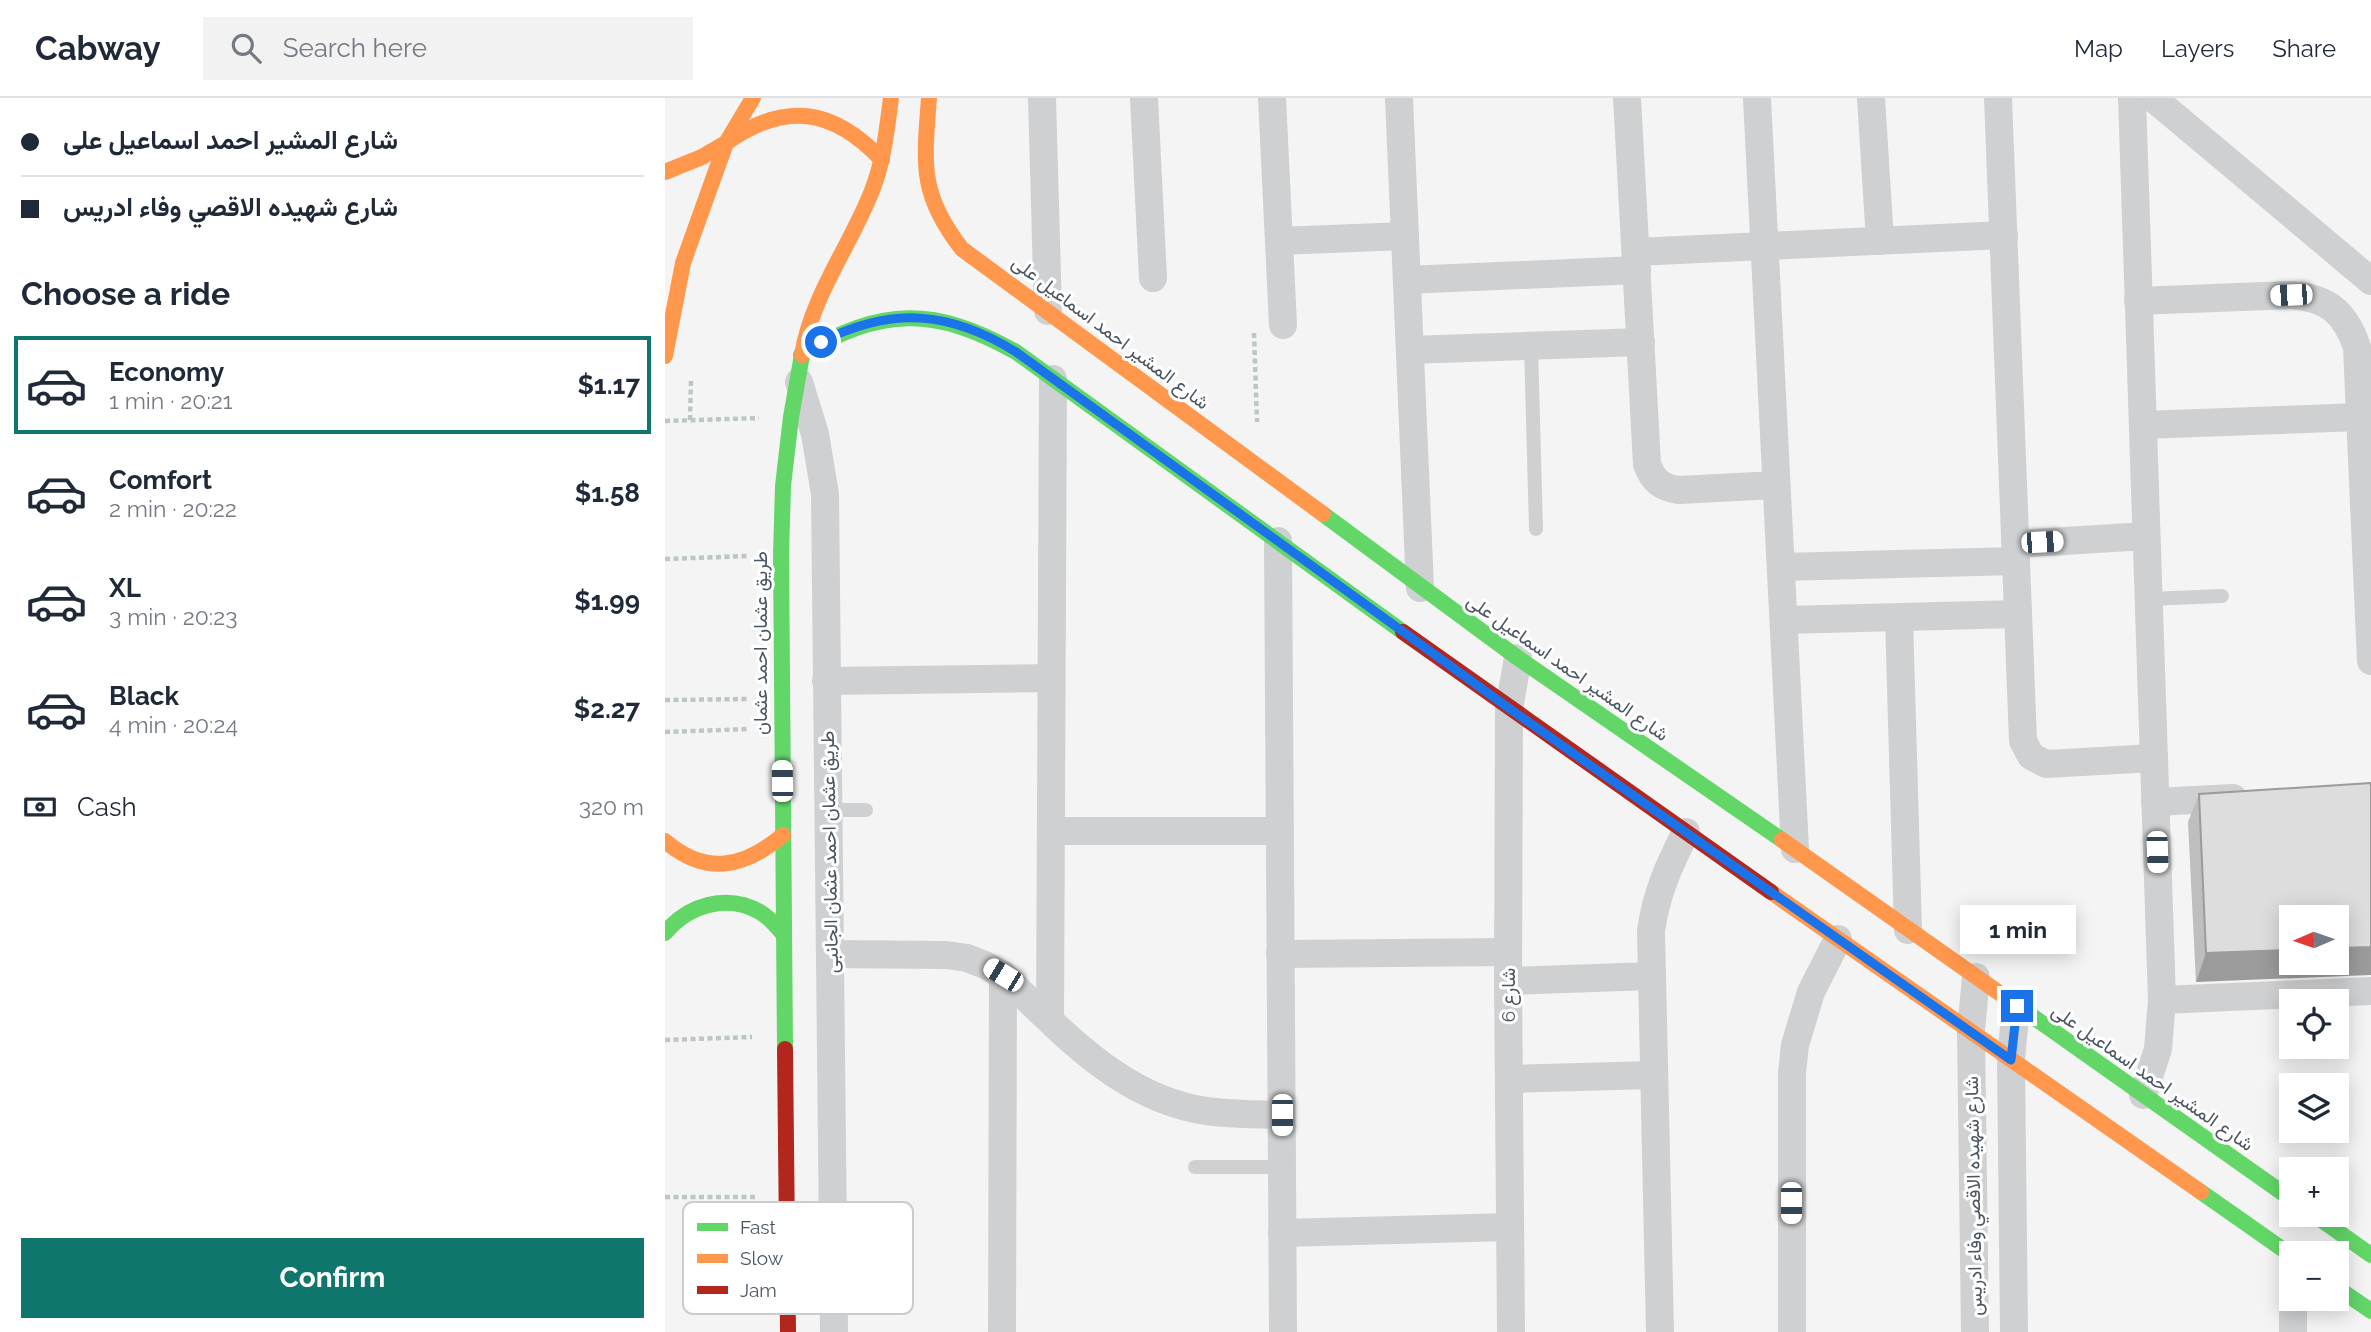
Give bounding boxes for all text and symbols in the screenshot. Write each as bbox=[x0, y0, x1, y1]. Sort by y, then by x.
search box bbox=[203, 17, 693, 80]
text: Cabway bbox=[35, 29, 161, 68]
icon: search bbox=[227, 29, 265, 67]
text: Search here bbox=[283, 33, 427, 63]
text: Map bbox=[2074, 34, 2123, 63]
text: Layers bbox=[2161, 34, 2234, 63]
text: Share bbox=[2272, 34, 2336, 63]
text: شارع المشير احمد اسماعيل على bbox=[63, 125, 398, 155]
text: شارع شهيده الاقصي وفاء ادريس bbox=[63, 192, 398, 222]
street label: شارع المشير احمد اسماعيل على bbox=[1007, 251, 1214, 415]
text: Choose a ride bbox=[21, 275, 230, 312]
car bbox=[2270, 284, 2313, 306]
route start bbox=[805, 326, 837, 358]
icon: car bbox=[25, 354, 88, 417]
text: Economy bbox=[109, 357, 224, 387]
text: $1.17 bbox=[577, 370, 640, 400]
text: 1 min · 20:21 bbox=[109, 387, 233, 414]
icon: car bbox=[25, 462, 88, 525]
text: Comfort bbox=[109, 465, 212, 495]
text: $1.58 bbox=[575, 478, 640, 508]
text: 2 min · 20:22 bbox=[109, 495, 237, 522]
car bbox=[2021, 530, 2064, 554]
street label: طريق عثمان احمد عثمان bbox=[749, 551, 772, 735]
icon: car bbox=[25, 570, 88, 633]
text: XL bbox=[109, 573, 141, 603]
text: $1.99 bbox=[574, 586, 640, 616]
street label: شارع المشير احمد اسماعيل على bbox=[1462, 589, 1673, 747]
text: 3 min · 20:23 bbox=[109, 603, 237, 630]
icon: car bbox=[25, 678, 88, 741]
text: Black bbox=[109, 681, 179, 711]
text: $2.27 bbox=[574, 694, 640, 724]
text: 4 min · 20:24 bbox=[109, 711, 238, 738]
street label: طريق عثمان احمد عثمان الجانبى bbox=[816, 731, 843, 973]
car bbox=[772, 760, 793, 802]
icon: cash bbox=[21, 788, 59, 826]
text: Cash bbox=[77, 792, 137, 822]
text: 320 m bbox=[579, 793, 644, 820]
car bbox=[2146, 831, 2169, 873]
callout: 1 min bbox=[1959, 904, 2075, 954]
north arrow bbox=[2279, 905, 2349, 975]
map controls bbox=[2279, 905, 2349, 1311]
text: 1 min bbox=[1989, 916, 2047, 943]
car bbox=[980, 955, 1027, 995]
street label: شارع 6 bbox=[1497, 968, 1521, 1022]
button: locate bbox=[2279, 989, 2349, 1059]
route end bbox=[2001, 990, 2033, 1022]
street label: شارع المشير احمد اسماعيل على bbox=[2047, 999, 2258, 1157]
button: layers bbox=[2279, 1073, 2349, 1143]
street label: شارع شهيده الاقصي وفاء ادريس bbox=[1960, 1076, 1991, 1316]
car bbox=[1272, 1094, 1293, 1136]
button: + bbox=[2279, 1157, 2349, 1227]
car bbox=[1781, 1182, 1802, 1224]
legend bbox=[683, 1202, 913, 1314]
text: Fast bbox=[740, 1216, 776, 1238]
button: Confirm bbox=[21, 1238, 644, 1318]
button: − bbox=[2279, 1241, 2349, 1311]
text: Slow bbox=[740, 1247, 784, 1269]
text: Jam bbox=[740, 1279, 777, 1301]

